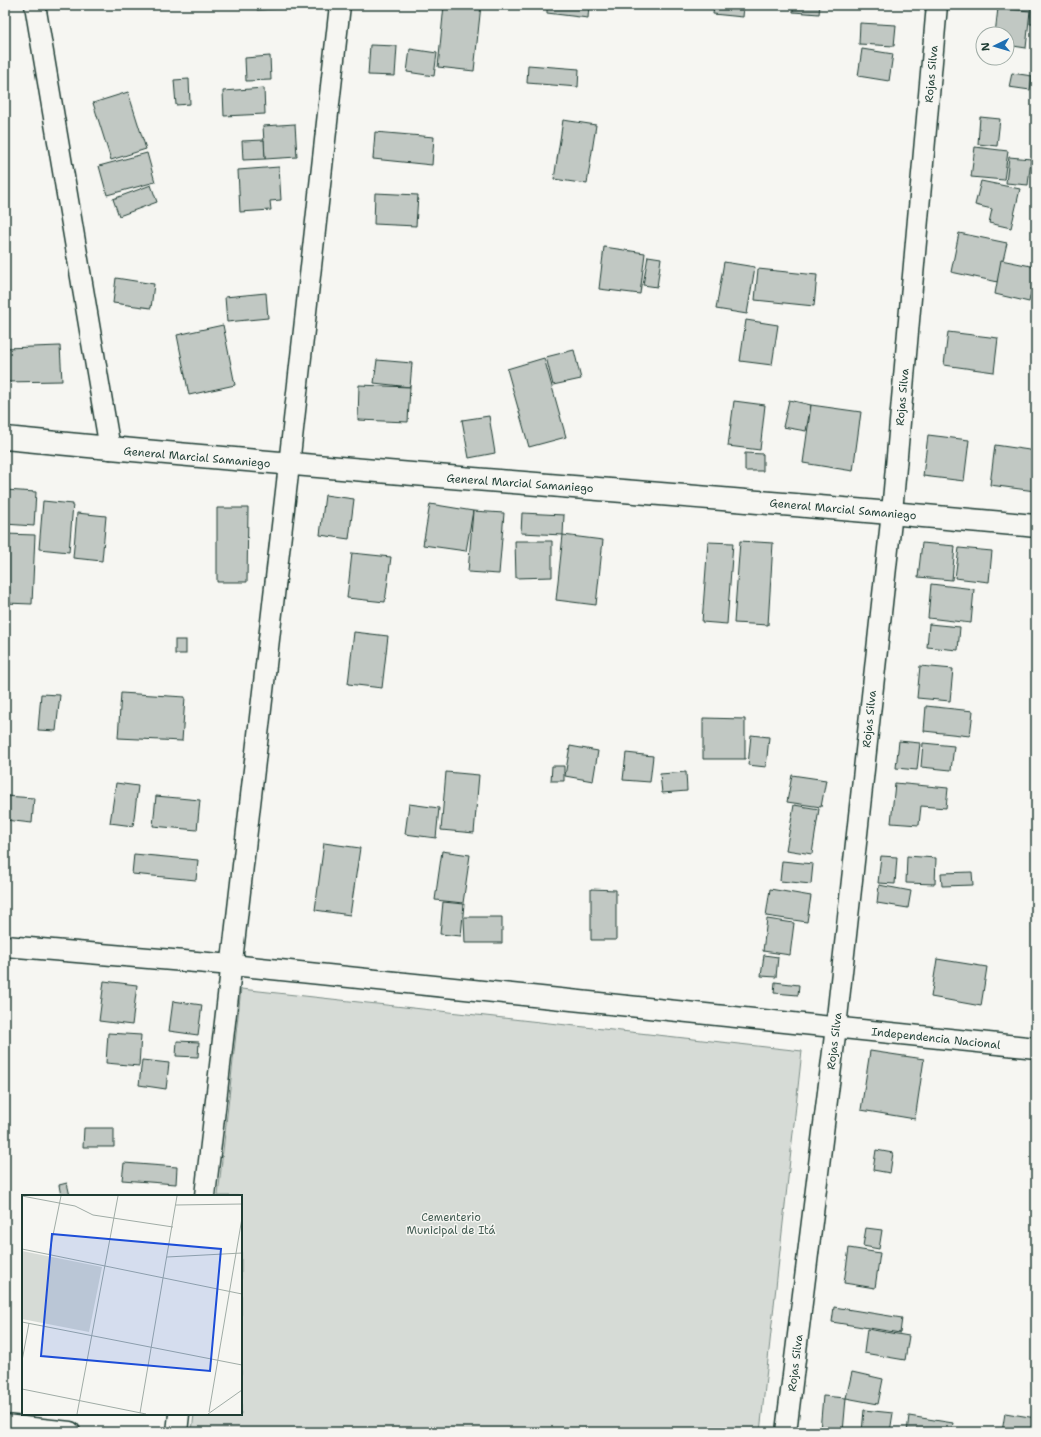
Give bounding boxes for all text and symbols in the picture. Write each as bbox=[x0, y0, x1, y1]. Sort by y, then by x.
north arrow bbox=[975, 26, 1015, 66]
text: N bbox=[978, 42, 993, 52]
street label: Rojas Silva bbox=[922, 45, 941, 103]
street label: Rojas Silva bbox=[893, 368, 912, 426]
street label: General Marcial Samaniego bbox=[123, 444, 271, 471]
street label: General Marcial Samaniego bbox=[446, 471, 594, 496]
street label: General Marcial Samaniego bbox=[769, 496, 917, 523]
street label: Rojas Silva bbox=[859, 690, 880, 748]
street label: Rojas Silva bbox=[824, 1011, 845, 1071]
street label: Independencia Nacional bbox=[871, 1024, 1002, 1053]
inset map bbox=[22, 1195, 242, 1415]
park label: Cementerio Municipal de Itá bbox=[407, 1210, 496, 1238]
street label: Rojas Silva bbox=[785, 1333, 806, 1393]

